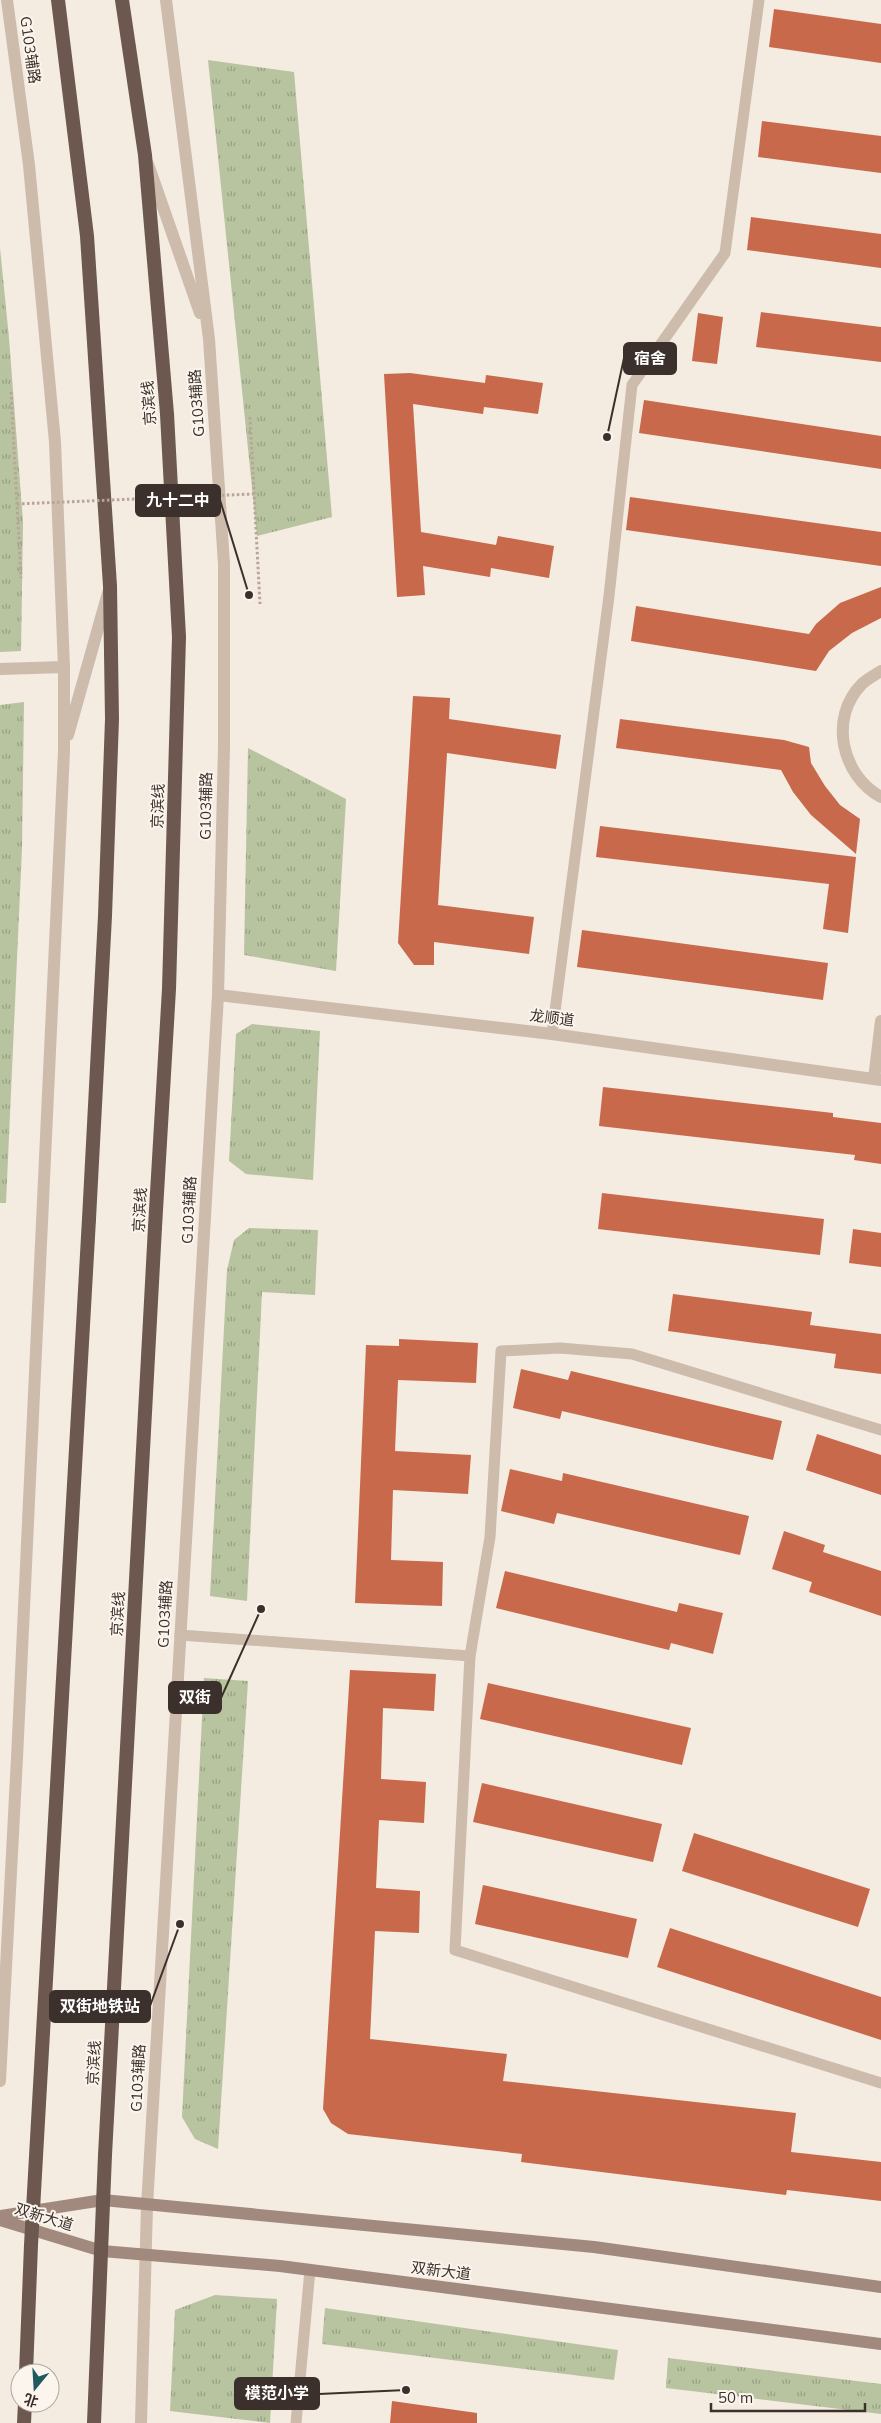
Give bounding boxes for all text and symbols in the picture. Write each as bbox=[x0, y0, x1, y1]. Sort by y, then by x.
street label: G103辅路 bbox=[16, 15, 45, 85]
callout: 宿舍 bbox=[624, 343, 676, 374]
text: 宿舍 bbox=[634, 348, 666, 368]
street label: G103辅路 bbox=[185, 368, 208, 438]
street label: 京滨线 bbox=[137, 380, 160, 426]
callout: 九十二中 bbox=[136, 485, 220, 516]
text: 九十二中 bbox=[146, 490, 210, 510]
street label: G103辅路 bbox=[195, 772, 216, 840]
street label: 京滨线 bbox=[147, 783, 168, 829]
street label: 龙顺道 bbox=[529, 1005, 576, 1030]
street label: G103辅路 bbox=[177, 1176, 200, 1244]
street label: 京滨线 bbox=[129, 1187, 150, 1233]
street label: G103辅路 bbox=[153, 1580, 176, 1648]
street label: 京滨线 bbox=[107, 1591, 128, 1637]
callout: 双街 bbox=[169, 1682, 221, 1713]
text: 双街 bbox=[179, 1687, 211, 1707]
callout: 双街地铁站 bbox=[50, 1991, 150, 2022]
text: 双街地铁站 bbox=[60, 1996, 140, 2016]
street label: 京滨线 bbox=[83, 2040, 104, 2086]
street label: G103辅路 bbox=[126, 2044, 149, 2112]
street label: 双新大道 bbox=[13, 2199, 76, 2234]
street label: 双新大道 bbox=[410, 2257, 472, 2284]
north arrow bbox=[10, 2363, 60, 2413]
callout: 模范小学 bbox=[235, 2378, 319, 2409]
scale bar bbox=[711, 2380, 865, 2412]
text: 模范小学 bbox=[245, 2383, 309, 2403]
text: 50 m bbox=[718, 2388, 753, 2407]
text: 北 bbox=[22, 2390, 40, 2411]

